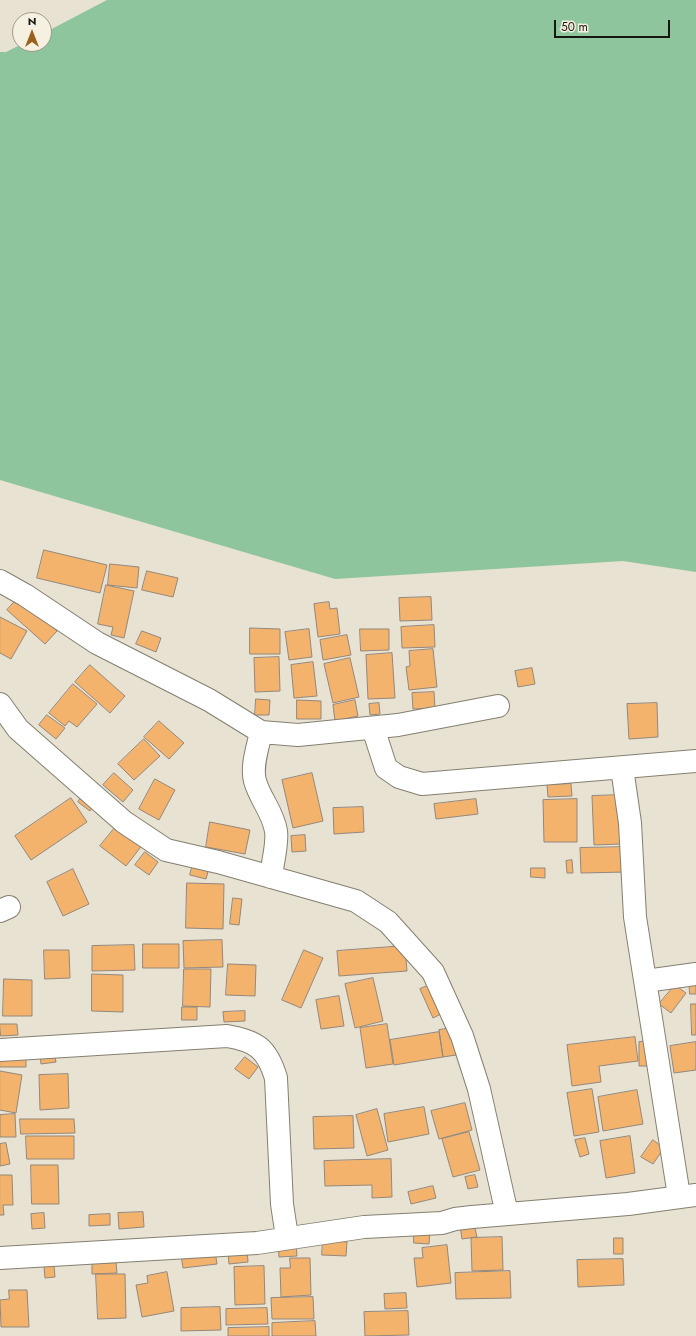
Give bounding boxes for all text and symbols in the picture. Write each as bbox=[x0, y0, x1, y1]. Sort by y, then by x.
north arrow bbox=[12, 12, 52, 52]
scale bar bbox=[556, 12, 672, 38]
text: N bbox=[28, 13, 36, 29]
text: 50 m bbox=[561, 18, 588, 36]

